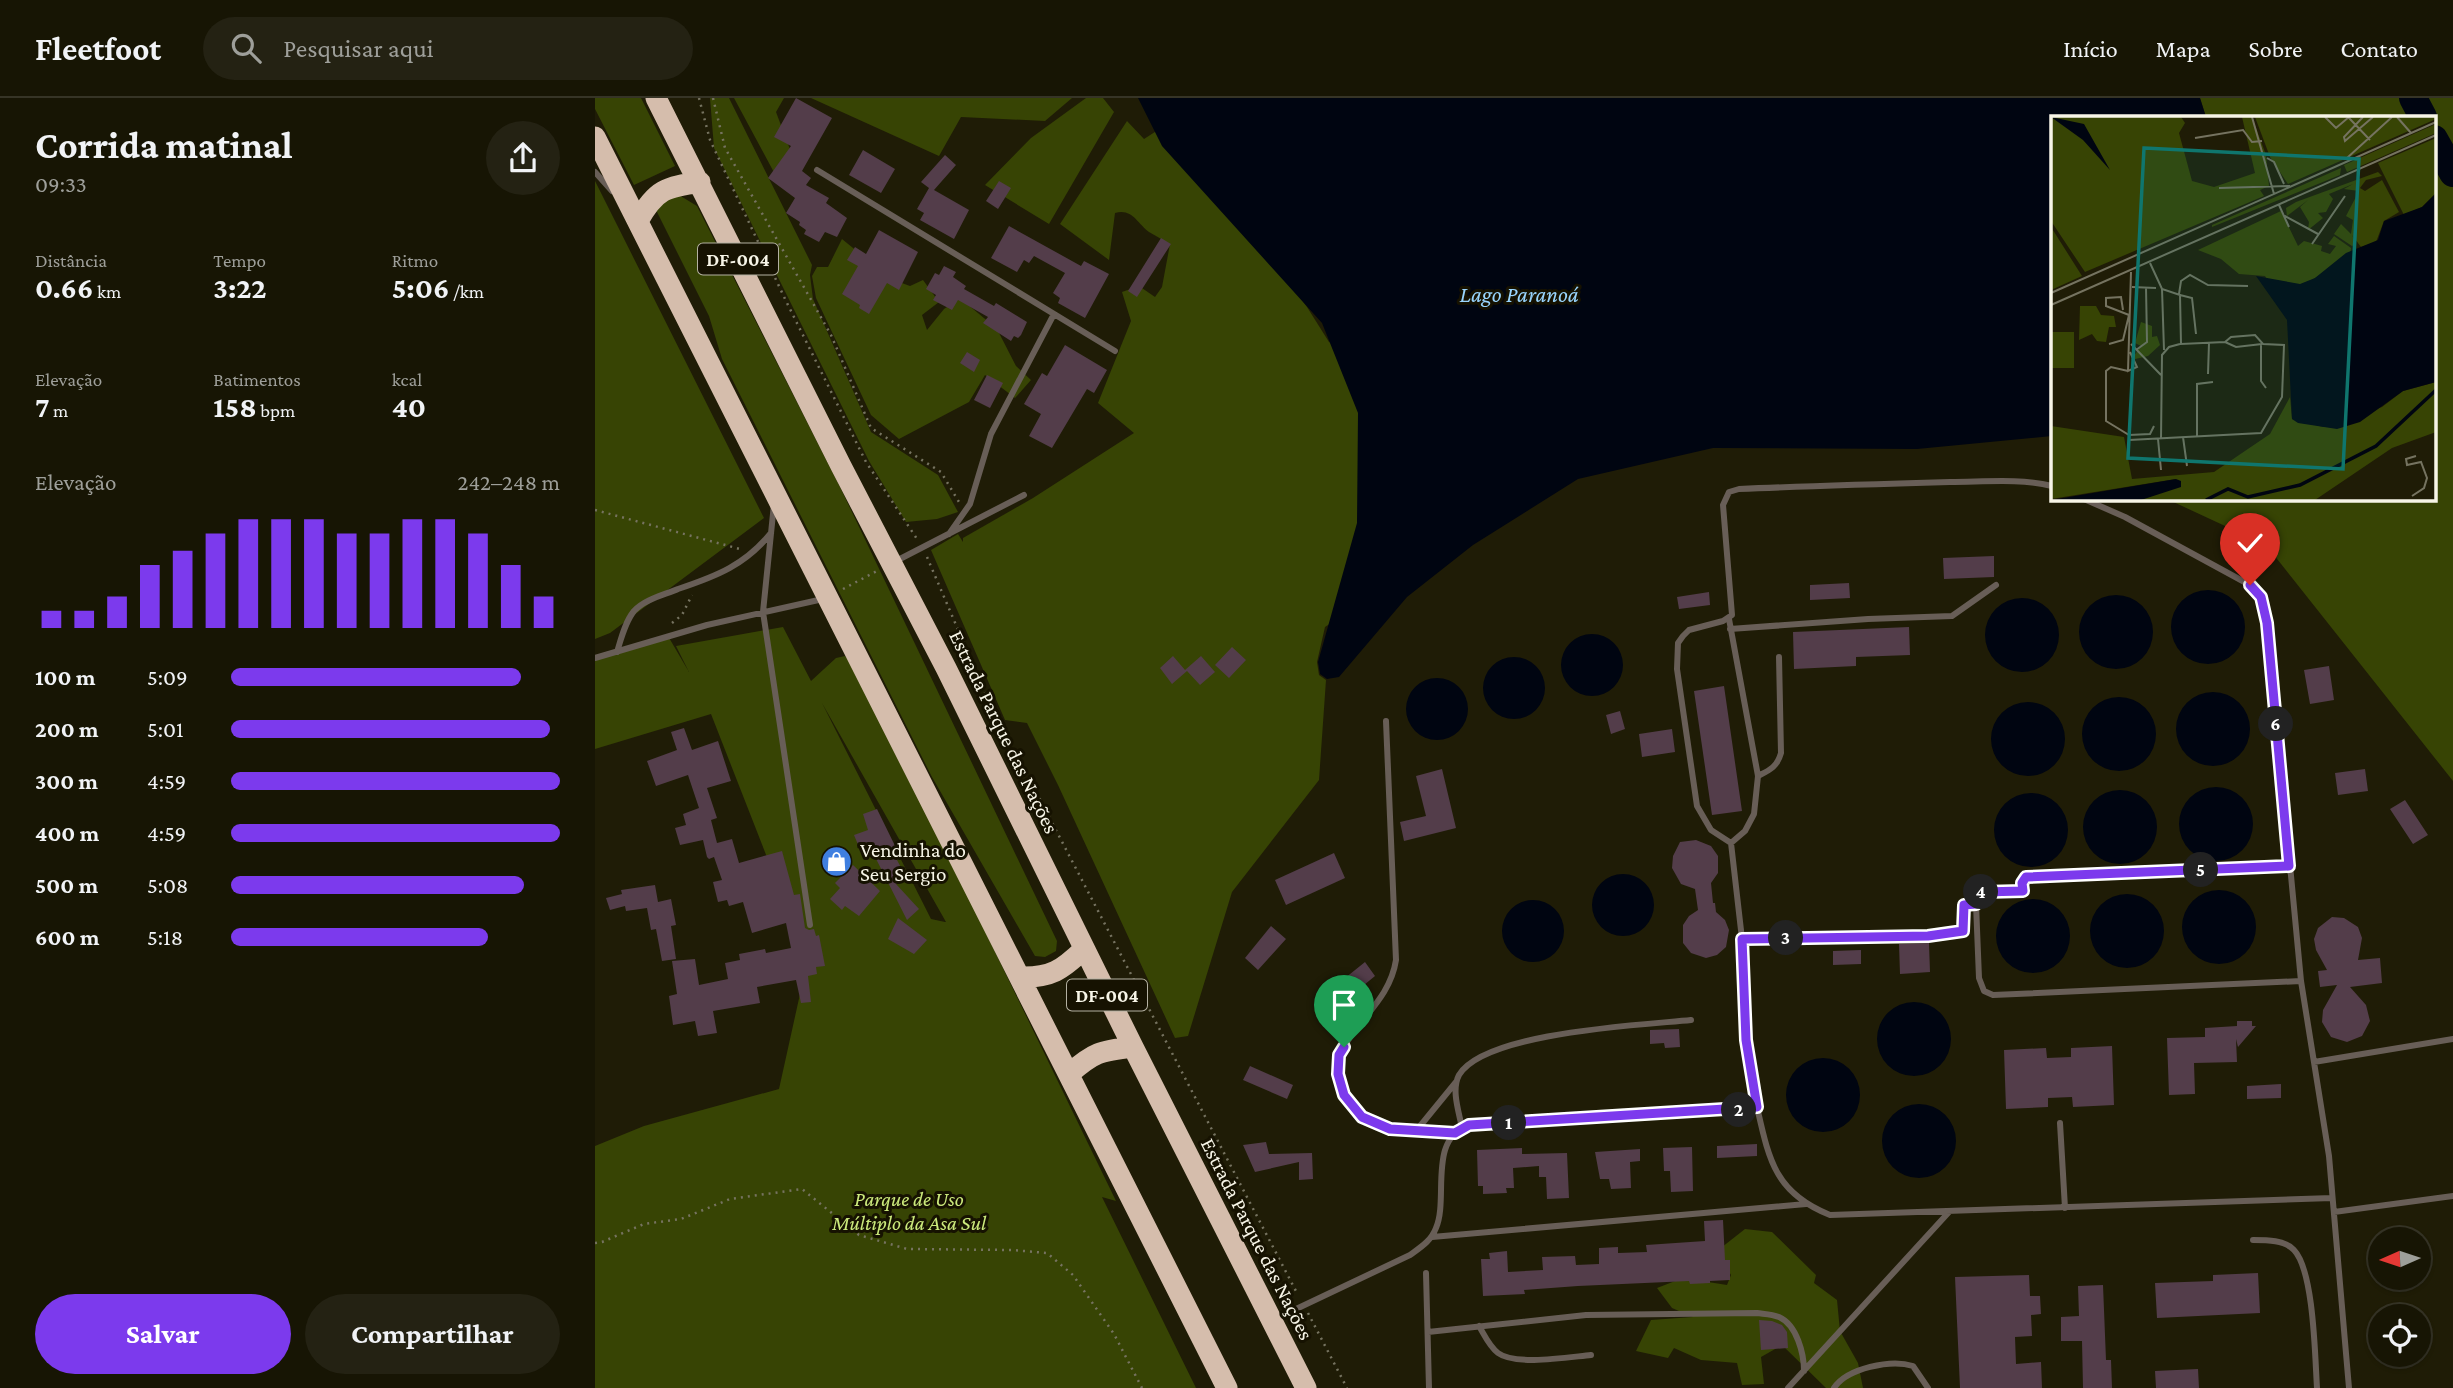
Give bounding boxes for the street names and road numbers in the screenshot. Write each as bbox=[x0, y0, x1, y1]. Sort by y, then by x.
road number: DF-004 bbox=[698, 244, 778, 274]
street label: Estrada Parque das Nações bbox=[944, 627, 1064, 837]
road number: DF-004 bbox=[1067, 980, 1147, 1010]
street label: Estrada Parque das Nações bbox=[1196, 1134, 1318, 1344]

